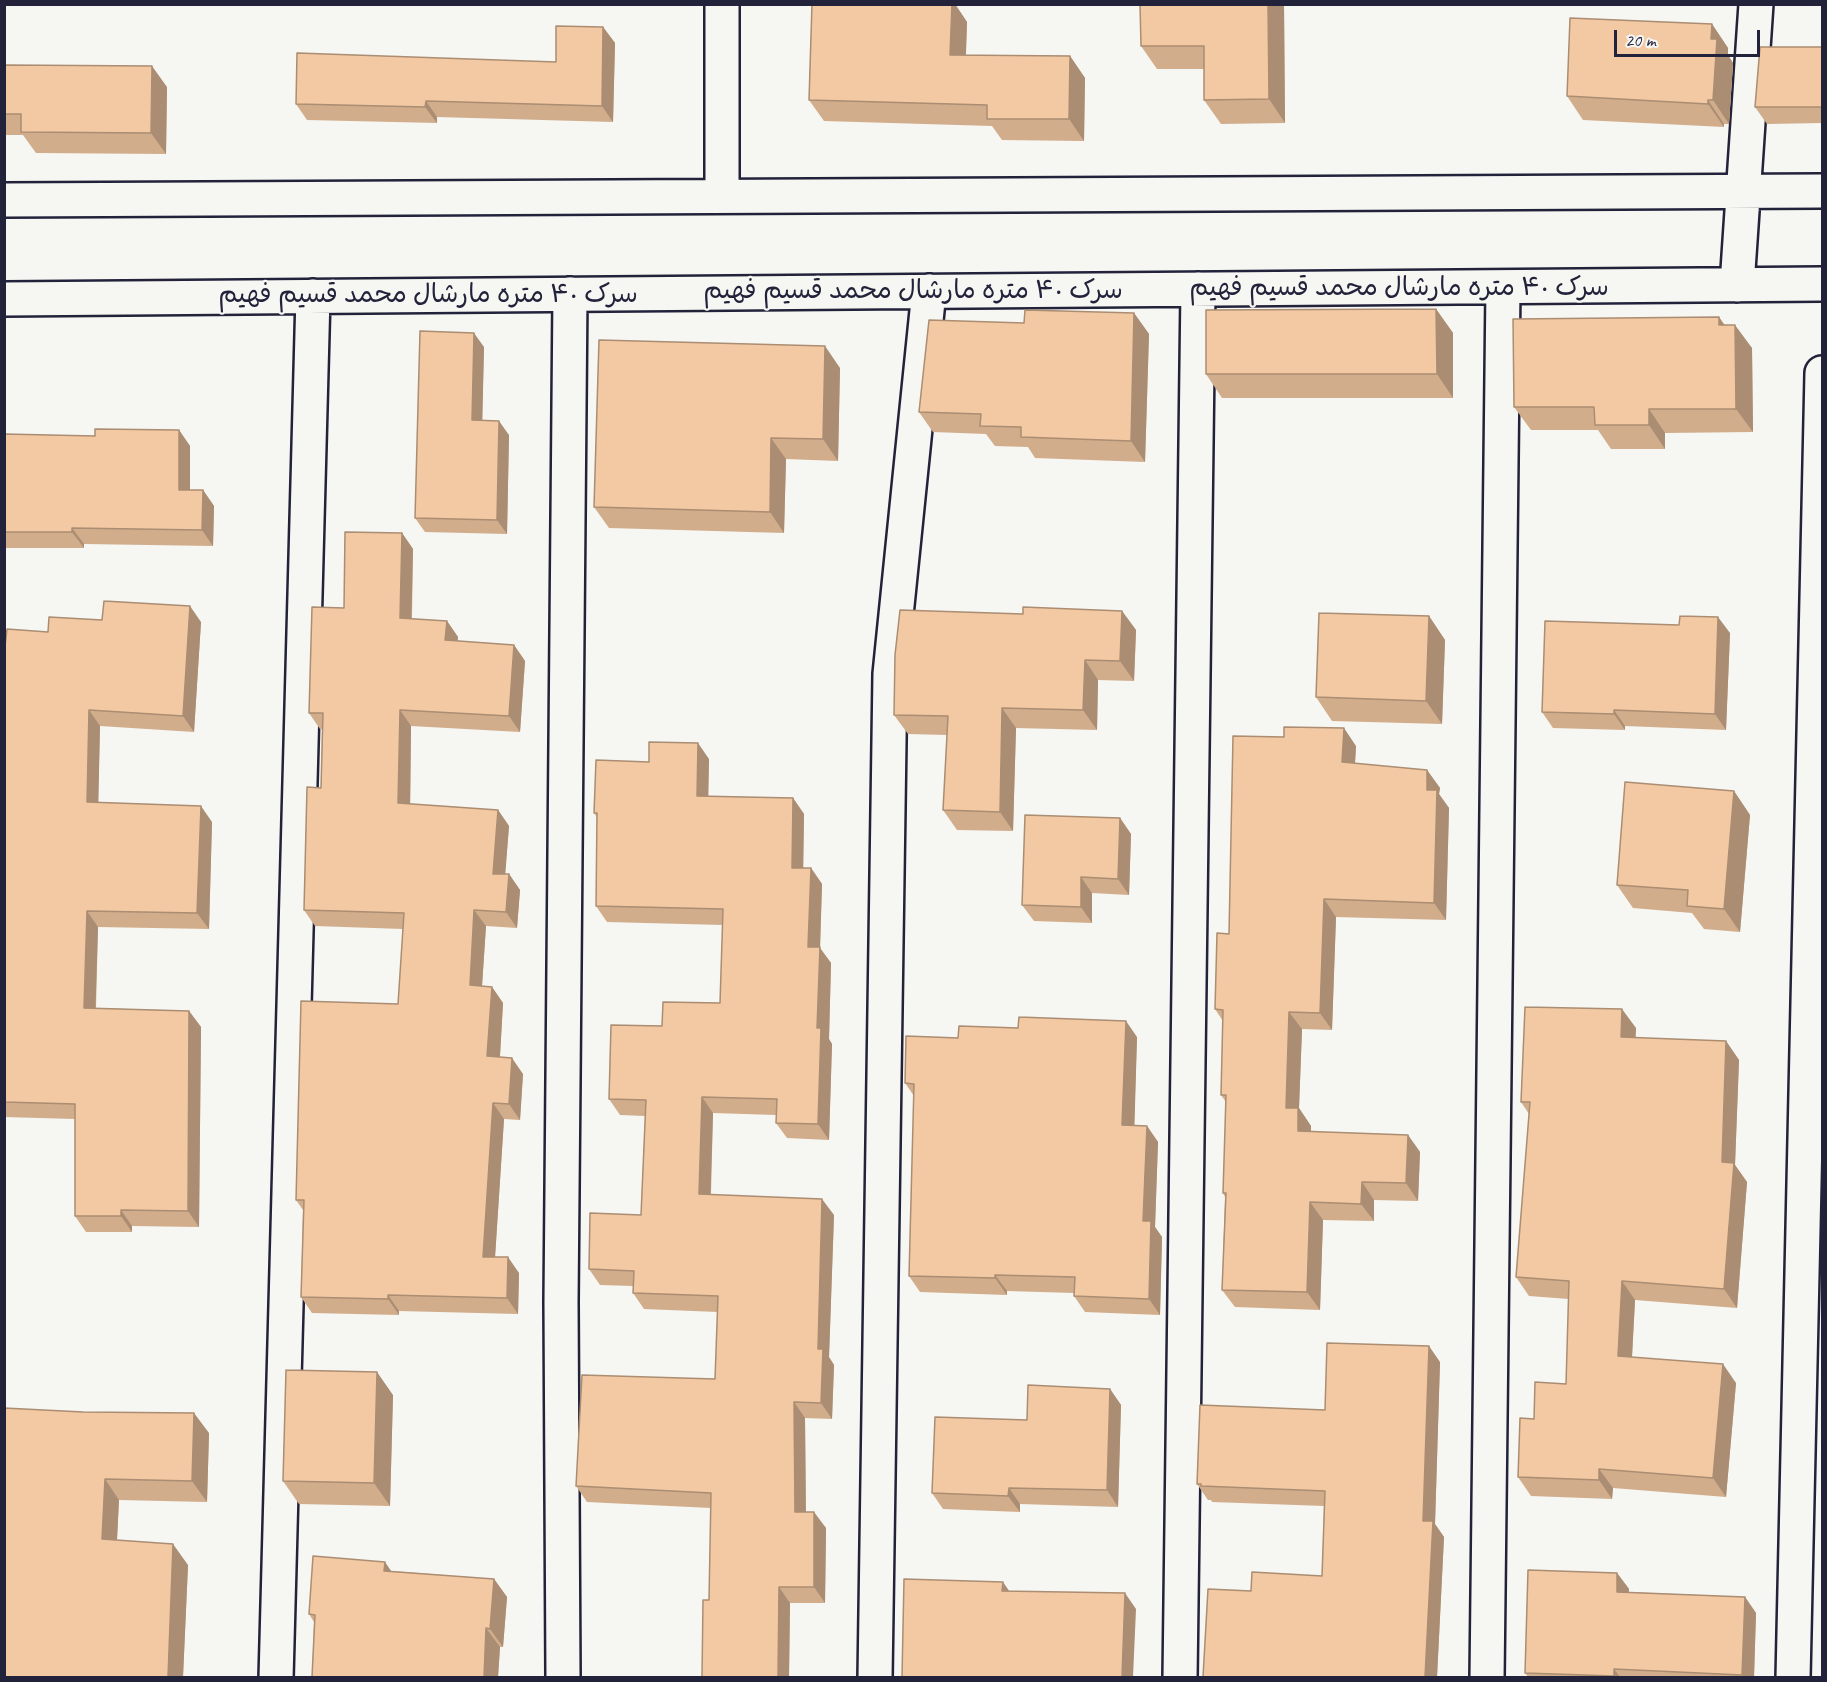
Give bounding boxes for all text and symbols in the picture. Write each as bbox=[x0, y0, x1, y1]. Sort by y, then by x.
scale bar bbox=[1617, 18, 1762, 56]
text: 20 m bbox=[1625, 29, 1656, 51]
street label: سرک ۴۰ متره مارشال محمد قسیم فهیم bbox=[1189, 272, 1609, 304]
street label: سرک ۴۰ متره مارشال محمد قسیم فهیم bbox=[703, 275, 1123, 307]
street label: سرک ۴۰ متره مارشال محمد قسیم فهیم bbox=[218, 279, 638, 311]

